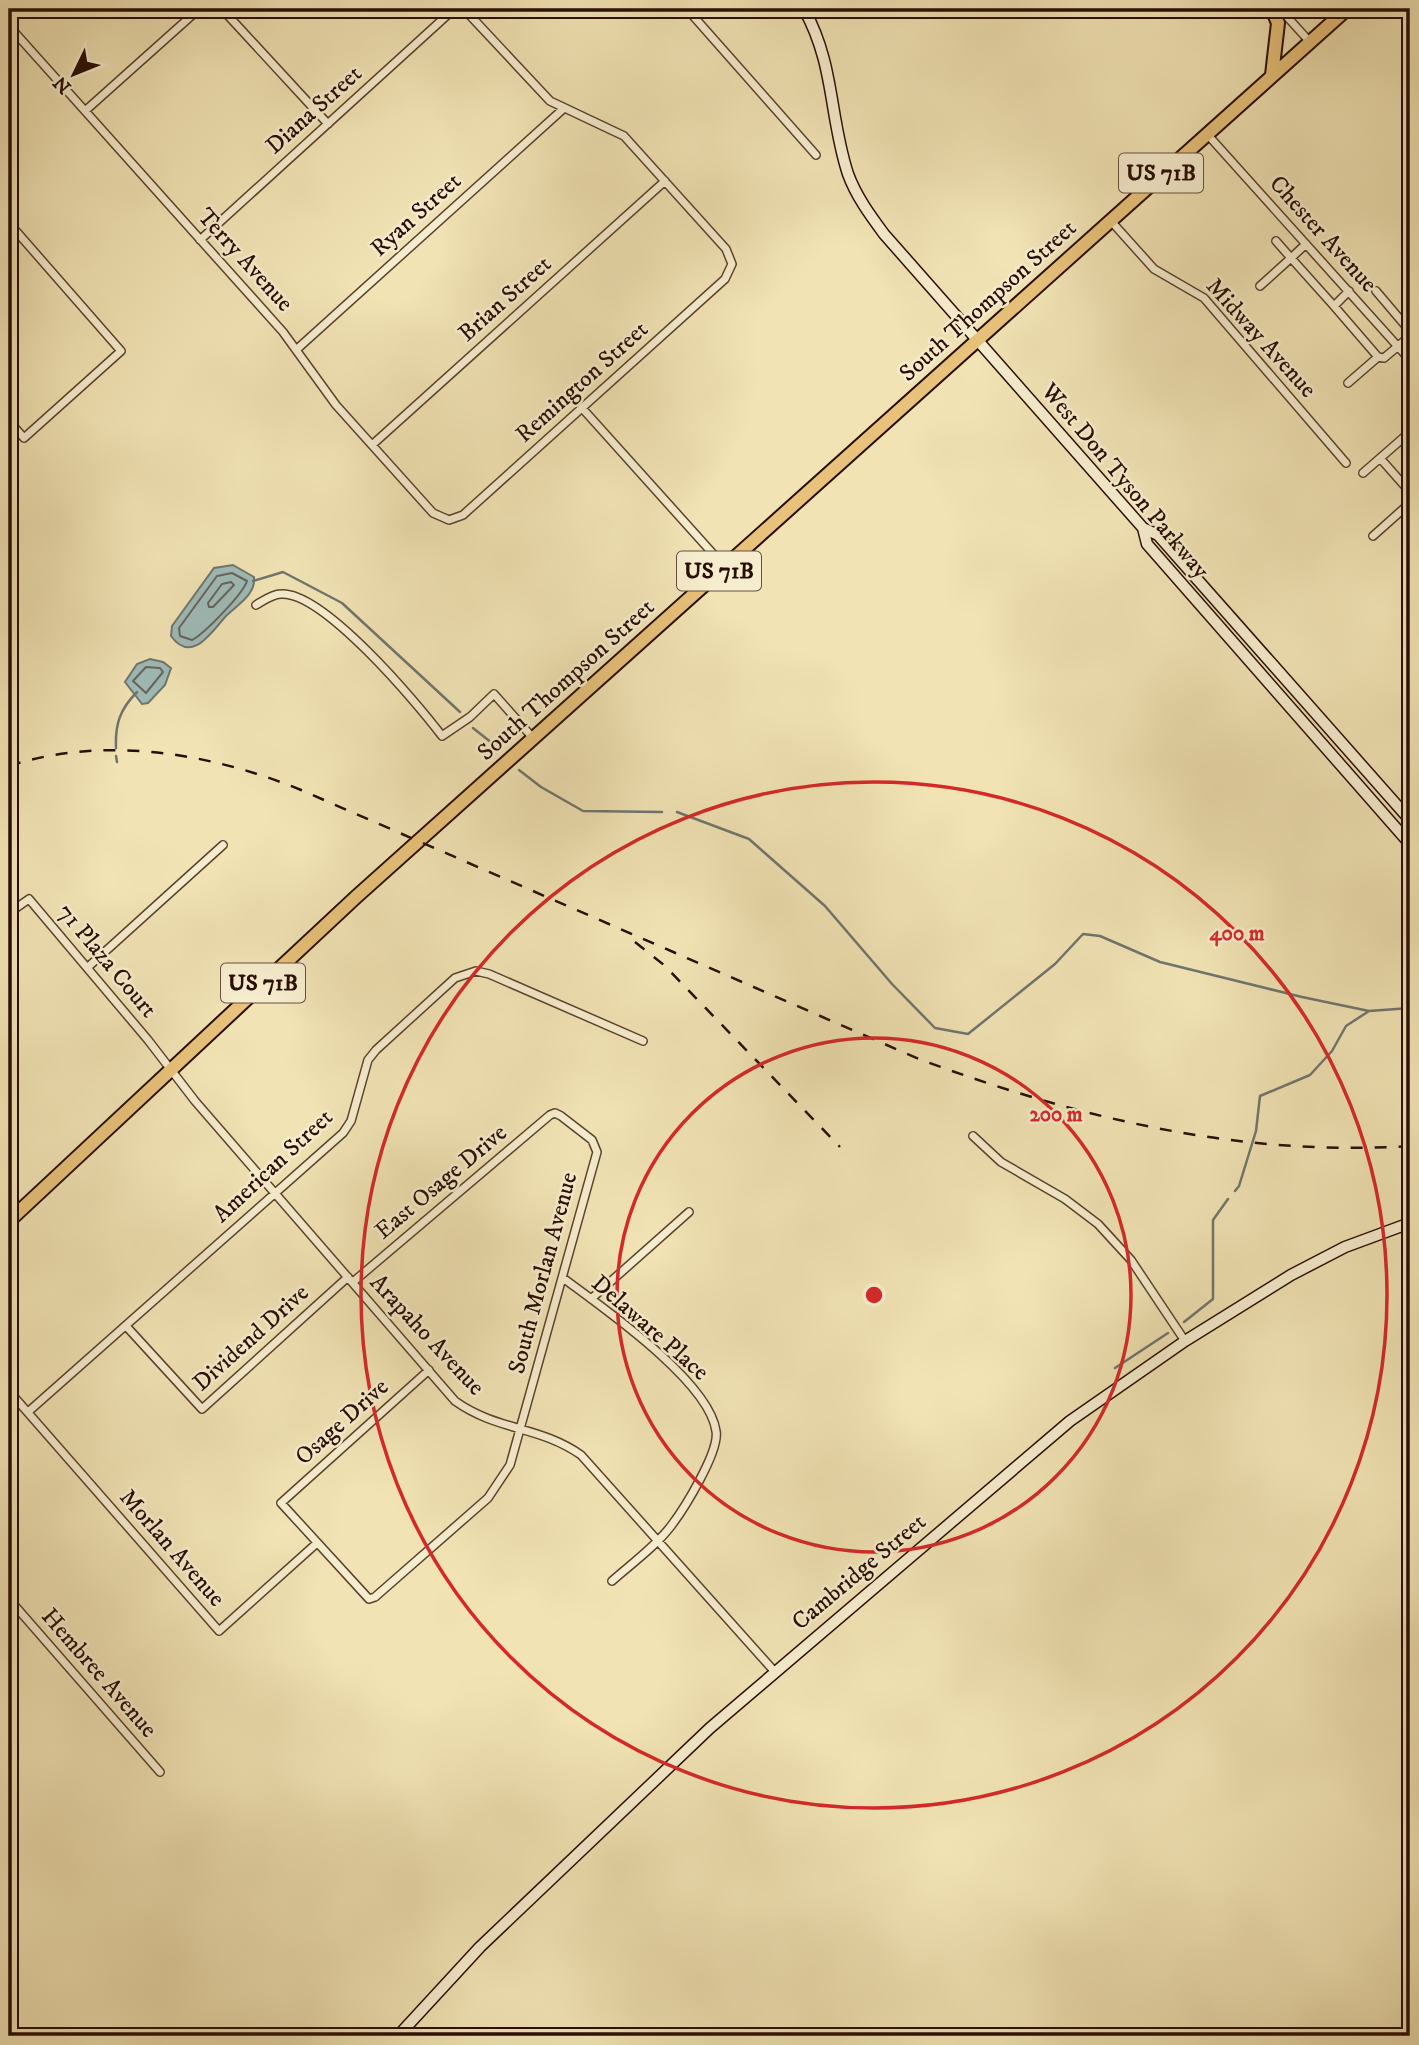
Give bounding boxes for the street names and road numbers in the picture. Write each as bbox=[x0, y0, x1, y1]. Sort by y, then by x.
street label: Diana Street bbox=[260, 59, 368, 161]
road number: US 71B bbox=[1119, 154, 1203, 192]
street label: Ryan Street bbox=[364, 166, 468, 264]
street label: Chester Avenue bbox=[1263, 169, 1383, 299]
street label: Terry Avenue bbox=[191, 202, 299, 318]
street label: South Thompson Street bbox=[893, 213, 1083, 388]
street label: Brian Street bbox=[452, 249, 558, 349]
street label: Midway Avenue bbox=[1199, 272, 1323, 404]
street label: Remington Street bbox=[510, 314, 655, 449]
street label: West Don Tyson Parkway bbox=[1034, 376, 1216, 585]
road number: US 71B bbox=[677, 552, 761, 590]
street label: South Thompson Street bbox=[471, 592, 661, 767]
street label: 71 Plaza Court bbox=[51, 898, 163, 1024]
road number: US 71B bbox=[221, 964, 305, 1002]
street label: American Street bbox=[207, 1103, 340, 1229]
street label: East Osage Drive bbox=[369, 1118, 513, 1246]
street label: South Morlan Avenue bbox=[502, 1169, 584, 1377]
street label: Arapaho Avenue bbox=[363, 1268, 491, 1402]
street label: Delaware Place bbox=[585, 1269, 715, 1387]
street label: Dividend Drive bbox=[187, 1278, 315, 1398]
street label: Osage Drive bbox=[289, 1372, 395, 1472]
street label: Morlan Avenue bbox=[113, 1483, 231, 1613]
street label: Cambridge Street bbox=[786, 1507, 932, 1637]
street label: Hembree Avenue bbox=[35, 1602, 163, 1744]

